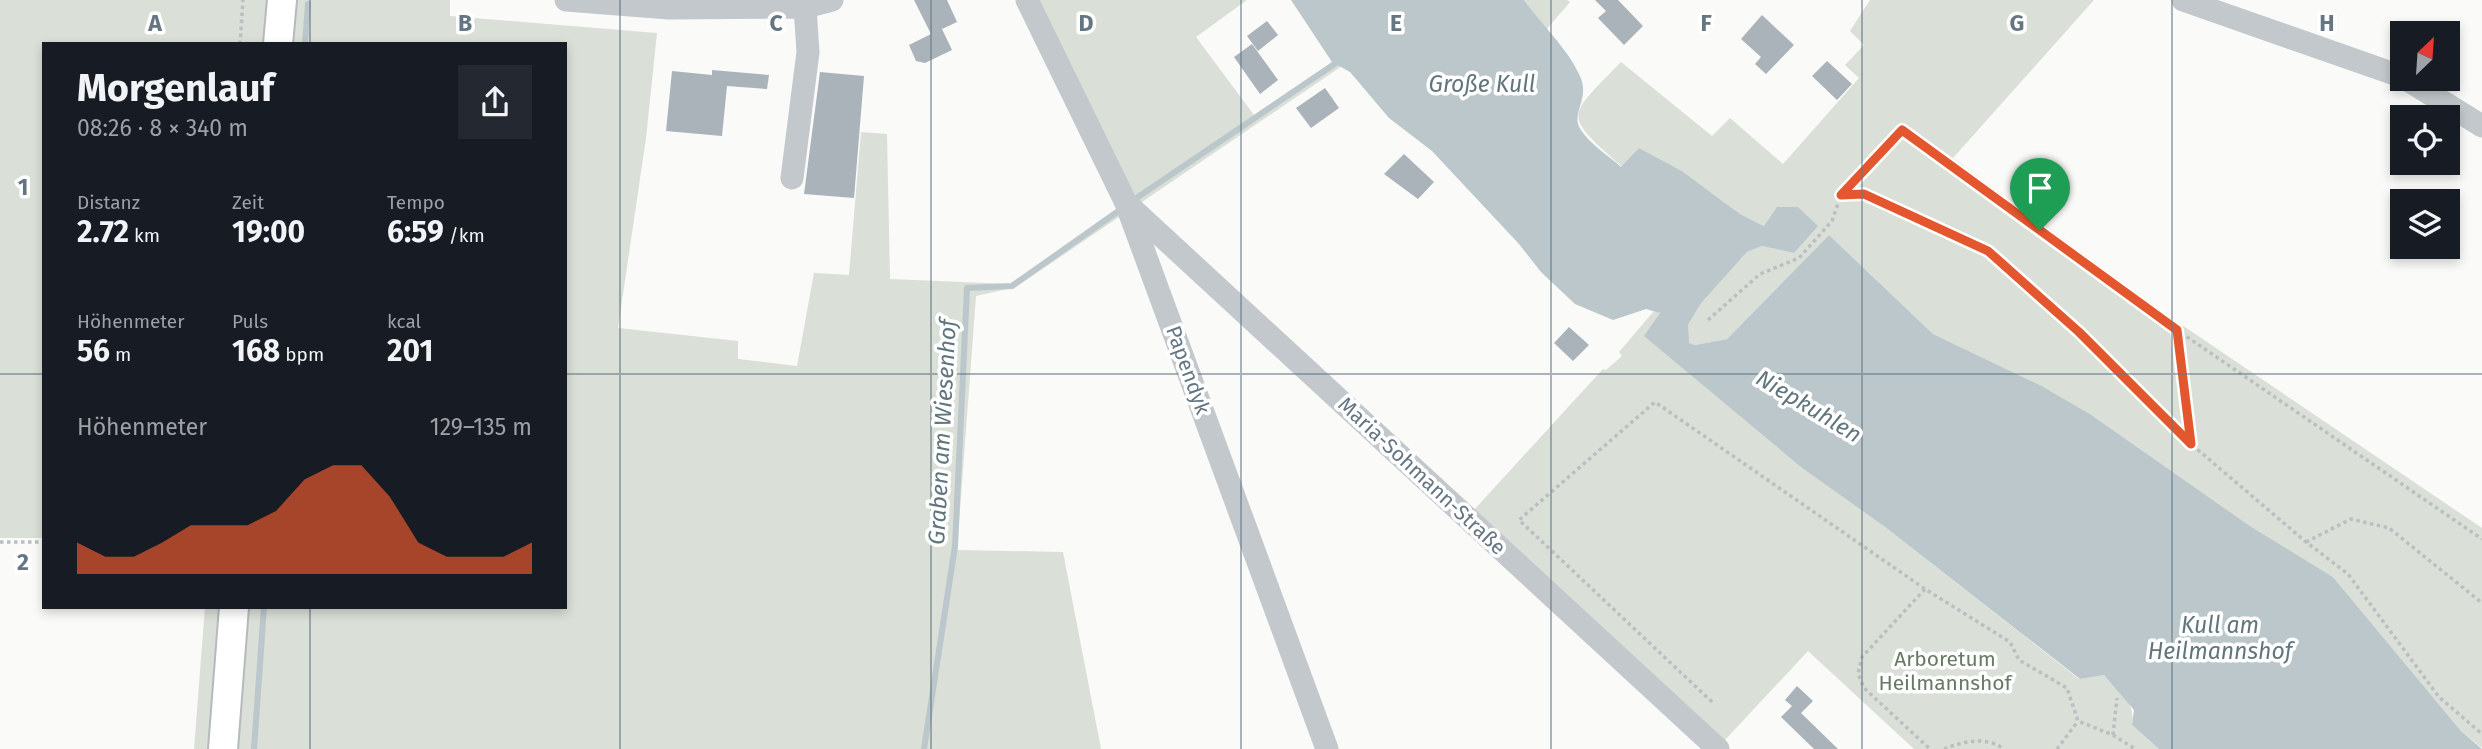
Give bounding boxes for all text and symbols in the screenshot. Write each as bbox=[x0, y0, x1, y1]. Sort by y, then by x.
text: A bbox=[147, 9, 162, 37]
text: B bbox=[458, 9, 472, 37]
text: C bbox=[769, 9, 783, 37]
text: D bbox=[1079, 9, 1094, 37]
text: E bbox=[1390, 9, 1402, 37]
text: F bbox=[1700, 9, 1712, 37]
text: G bbox=[2010, 9, 2024, 37]
text: H bbox=[2319, 9, 2335, 37]
north arrow bbox=[2390, 21, 2460, 91]
map controls bbox=[2390, 21, 2460, 259]
text: Morgenlauf bbox=[77, 65, 274, 111]
button: share bbox=[458, 65, 532, 139]
water label: Große Kull bbox=[1429, 70, 1535, 98]
button: locate bbox=[2390, 105, 2460, 175]
text: 08:26 · 8 × 340 m bbox=[77, 114, 248, 142]
pin bbox=[2010, 158, 2070, 230]
icon: arrive bbox=[2021, 169, 2059, 207]
text: 1 bbox=[18, 173, 28, 201]
button: layers bbox=[2390, 189, 2460, 259]
text: Distanz bbox=[77, 191, 140, 214]
text: Zeit bbox=[232, 191, 264, 214]
text: Tempo bbox=[387, 191, 445, 214]
text: 2.72 bbox=[77, 214, 129, 250]
text: 19:00 bbox=[232, 214, 305, 250]
text: 6:59 bbox=[387, 214, 444, 250]
text: km bbox=[129, 224, 160, 247]
text: /km bbox=[444, 224, 485, 247]
text: Höhenmeter bbox=[77, 310, 185, 333]
text: Puls bbox=[232, 310, 268, 333]
text: kcal bbox=[387, 310, 421, 333]
water label: Graben am Wiesenhof bbox=[922, 315, 962, 545]
street label: Papendyk bbox=[1160, 322, 1216, 418]
text: 56 bbox=[77, 333, 110, 369]
text: 168 bbox=[232, 333, 280, 369]
text: 201 bbox=[387, 333, 433, 369]
text: m bbox=[110, 343, 131, 366]
text: bpm bbox=[280, 343, 324, 366]
water label: Niepkuhlen bbox=[1751, 364, 1867, 448]
street label: Maria-Sohmann-Straße bbox=[1333, 391, 1511, 561]
text: Höhenmeter bbox=[77, 413, 207, 441]
text: 129–135 m bbox=[430, 413, 532, 441]
text: 2 bbox=[17, 548, 29, 576]
water label: Kull am Heilmannshof bbox=[2148, 611, 2296, 665]
park label: Arboretum Heilmannshof bbox=[1878, 646, 2014, 696]

